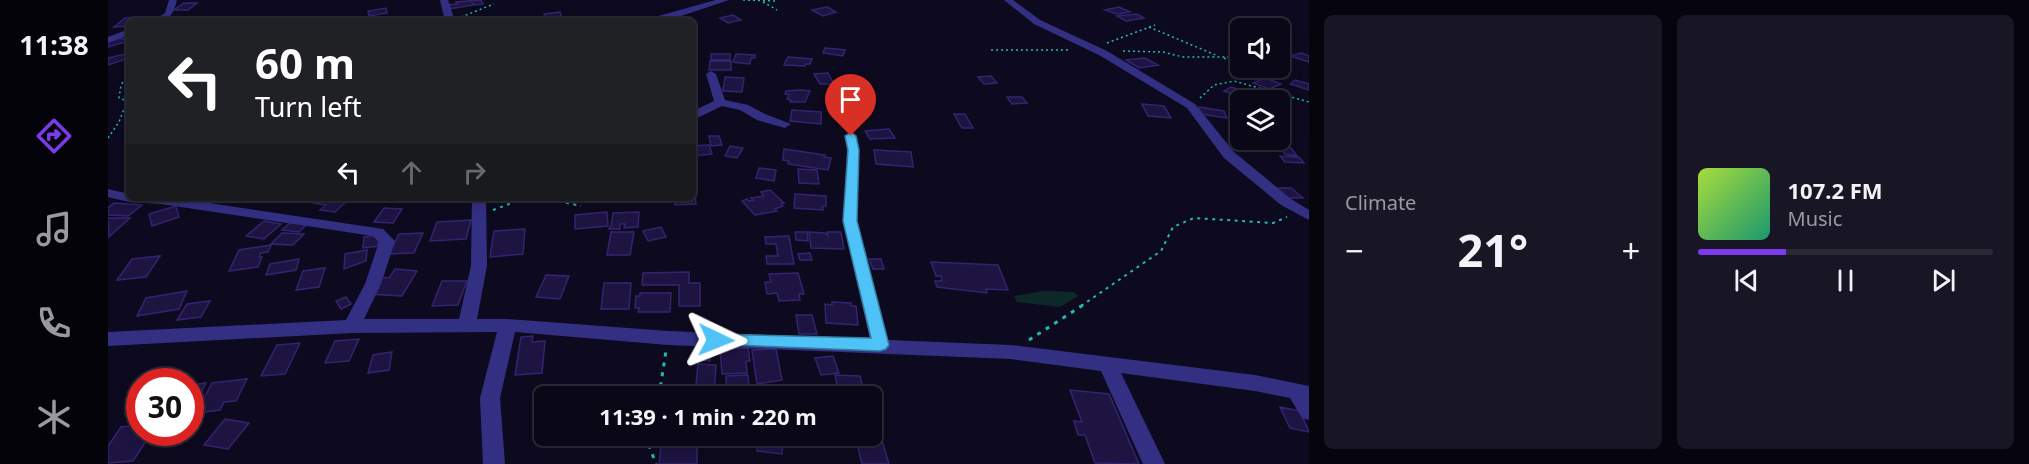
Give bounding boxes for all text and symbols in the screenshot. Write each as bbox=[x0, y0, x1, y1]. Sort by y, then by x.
map controls bbox=[1230, 18, 1290, 150]
button: sound bbox=[1230, 18, 1290, 78]
text: 11:38 bbox=[19, 26, 89, 63]
text: 60 m bbox=[255, 34, 355, 91]
icon: left bbox=[156, 42, 234, 120]
pin bbox=[825, 74, 876, 136]
icon: arrive bbox=[834, 83, 867, 116]
text: Turn left bbox=[255, 88, 361, 125]
button: layers bbox=[1230, 90, 1290, 150]
icon: directions bbox=[33, 115, 75, 157]
icon: left bbox=[332, 156, 365, 189]
icon: ahead bbox=[395, 156, 428, 189]
icon: right bbox=[458, 156, 491, 189]
text: 107.2 FM bbox=[1788, 175, 1883, 205]
text: Climate bbox=[1345, 189, 1416, 216]
text: Music bbox=[1788, 205, 1842, 232]
icon: music bbox=[33, 208, 75, 250]
text: 21° bbox=[1457, 219, 1528, 280]
text: − bbox=[1345, 228, 1364, 273]
text: + bbox=[1622, 228, 1641, 273]
icon: previous bbox=[1730, 264, 1763, 297]
icon: pause bbox=[1829, 264, 1862, 297]
icon: next bbox=[1927, 264, 1960, 297]
icon: phone bbox=[33, 302, 75, 344]
position arrow bbox=[684, 308, 748, 372]
speed limit sign: 30 bbox=[126, 368, 204, 446]
icon: climate bbox=[33, 396, 75, 438]
text: 11:39 · 1 min · 220 m bbox=[599, 401, 817, 431]

